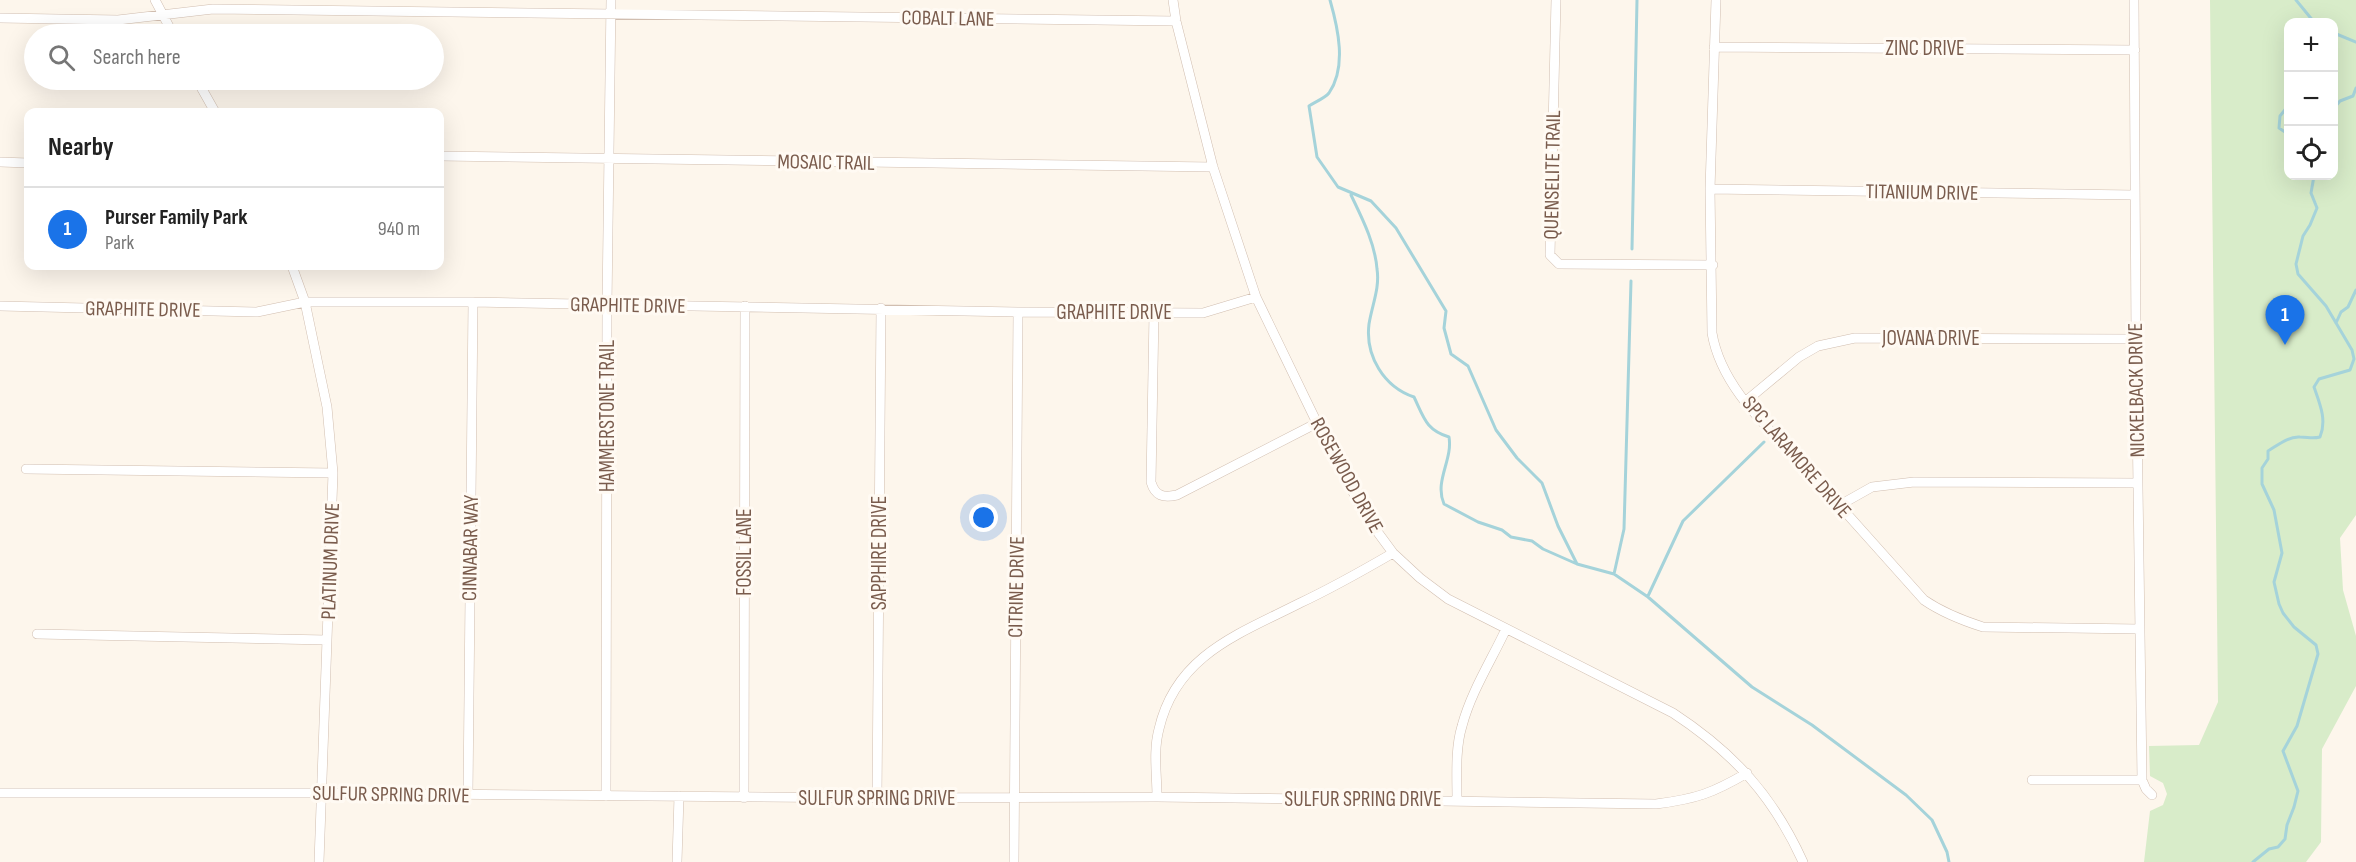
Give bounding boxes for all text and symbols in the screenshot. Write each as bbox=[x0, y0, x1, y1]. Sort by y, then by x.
street label: COBALT LANE bbox=[901, 5, 995, 32]
map controls bbox=[2284, 18, 2338, 180]
button: + bbox=[2284, 18, 2338, 72]
search box bbox=[24, 24, 444, 90]
street label: ZINC DRIVE bbox=[1885, 36, 1965, 61]
icon: search bbox=[45, 41, 78, 74]
text: Search here bbox=[93, 44, 180, 71]
button: − bbox=[2284, 72, 2338, 126]
street label: QUENSELITE TRAIL bbox=[1539, 110, 1566, 240]
button: locate bbox=[2284, 126, 2338, 180]
text: Nearby bbox=[48, 132, 114, 163]
street label: MOSAIC TRAIL bbox=[777, 149, 875, 176]
street label: TITANIUM DRIVE bbox=[1865, 179, 1979, 206]
text: Purser Family Park bbox=[105, 204, 248, 231]
text: 1 bbox=[64, 217, 71, 241]
text: 940 m bbox=[378, 217, 420, 241]
text: Park bbox=[105, 231, 134, 255]
street label: GRAPHITE DRIVE bbox=[570, 292, 686, 319]
street label: GRAPHITE DRIVE bbox=[85, 296, 201, 323]
pin: 1 bbox=[2266, 296, 2304, 345]
street label: GRAPHITE DRIVE bbox=[1056, 300, 1172, 325]
street label: NICKELBACK DRIVE bbox=[2123, 323, 2150, 457]
street label: JOVANA DRIVE bbox=[1881, 326, 1980, 351]
street label: HAMMERSTONE TRAIL bbox=[595, 340, 620, 492]
street label: SPC LARAMORE DRIVE bbox=[1737, 391, 1856, 524]
street label: ROSEWOOD DRIVE bbox=[1305, 413, 1388, 537]
street label: CINNABAR WAY bbox=[457, 494, 484, 601]
street label: SAPPHIRE DRIVE bbox=[867, 496, 892, 610]
street label: PLATINUM DRIVE bbox=[316, 502, 345, 620]
your location bbox=[969, 503, 998, 532]
street label: FOSSIL LANE bbox=[732, 508, 757, 596]
street label: CITRINE DRIVE bbox=[1003, 536, 1030, 638]
street label: SULFUR SPRING DRIVE bbox=[312, 781, 470, 808]
street label: SULFUR SPRING DRIVE bbox=[798, 786, 956, 811]
street label: SULFUR SPRING DRIVE bbox=[1284, 787, 1442, 812]

